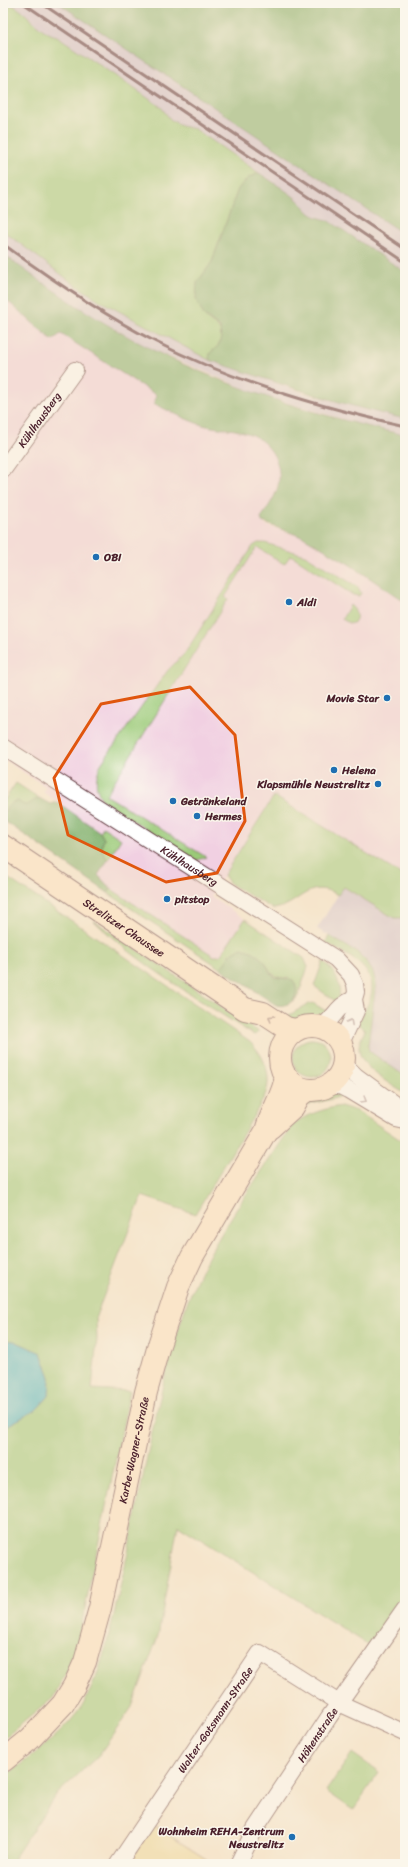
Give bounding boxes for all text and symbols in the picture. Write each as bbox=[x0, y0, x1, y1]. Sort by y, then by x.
street label: Kühlhausberg bbox=[13, 387, 66, 452]
place label: OBI bbox=[103, 548, 122, 567]
marker: OBI bbox=[91, 552, 101, 562]
place label: Aldi bbox=[296, 593, 317, 612]
marker: Aldi bbox=[284, 597, 294, 607]
place label: Movie Star bbox=[325, 689, 380, 708]
marker: Movie Star bbox=[382, 693, 392, 703]
place label: Helena bbox=[341, 761, 376, 780]
marker: Helena bbox=[329, 765, 339, 775]
place label: Klapsmühle Neustrelitz bbox=[256, 775, 371, 794]
marker: Klapsmühle Neustrelitz bbox=[373, 779, 383, 789]
place label: Getränkeland bbox=[180, 792, 247, 811]
marker: Getränkeland bbox=[168, 796, 178, 806]
place label: Hermes bbox=[204, 807, 242, 826]
marker: Hermes bbox=[192, 811, 202, 821]
street label: Kühlhausberg bbox=[157, 840, 222, 891]
place label: pitstop bbox=[174, 890, 210, 909]
street label: Strelitzer Chaussee bbox=[79, 893, 169, 962]
marker: pitstop bbox=[162, 894, 172, 904]
one-way arrow bbox=[268, 1015, 275, 1023]
one-way arrow bbox=[345, 1018, 353, 1026]
one-way arrow bbox=[360, 1095, 367, 1102]
street label: Karbe-Wagner-Straße bbox=[113, 1394, 154, 1505]
street label: Walter-Gotsmann-Straße bbox=[172, 1662, 258, 1777]
street label: Höhenstraße bbox=[292, 1702, 343, 1766]
place label: Wohnheim REHA-Zentrum Neustrelitz bbox=[159, 1822, 285, 1854]
marker: Wohnheim REHA-Zentrum Neustrelitz bbox=[287, 1832, 297, 1842]

